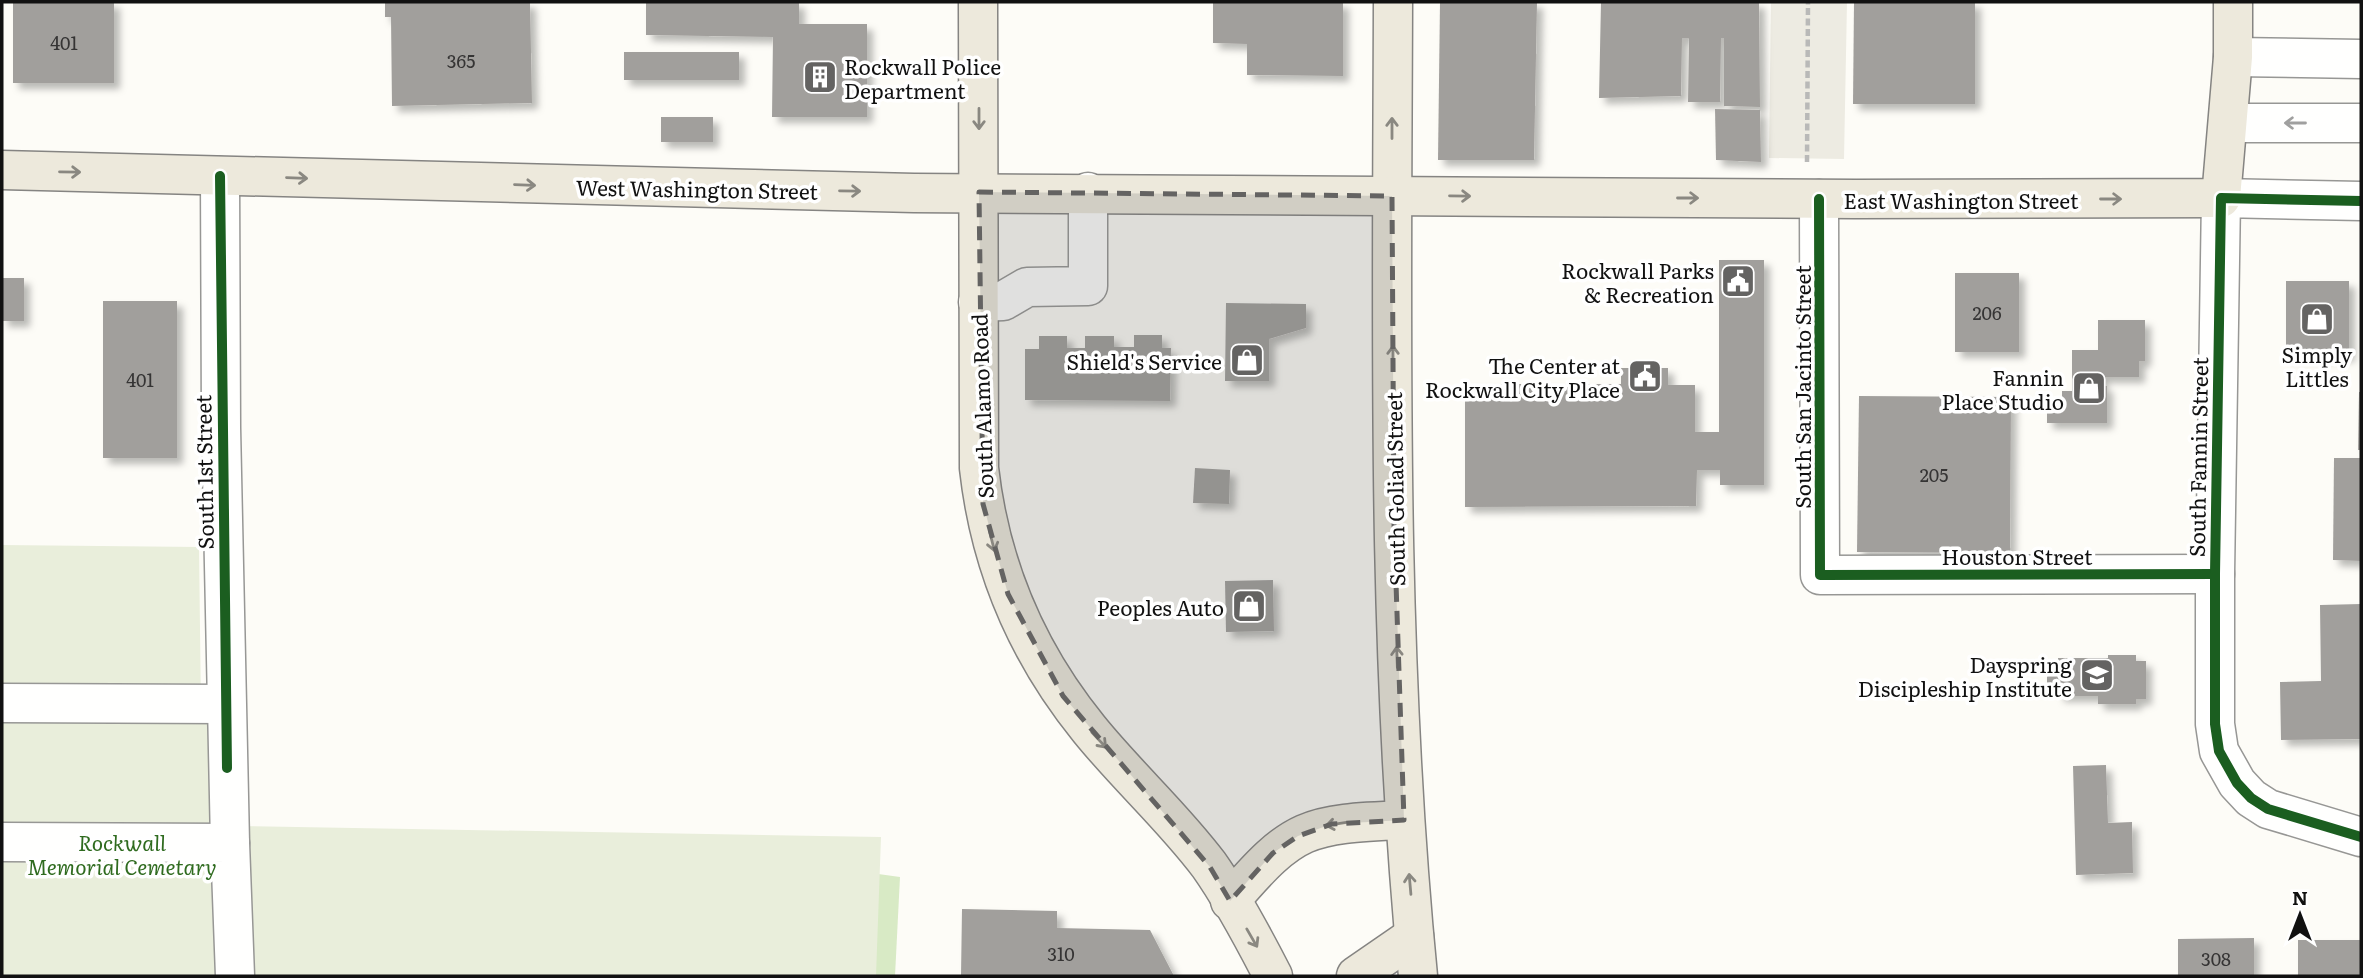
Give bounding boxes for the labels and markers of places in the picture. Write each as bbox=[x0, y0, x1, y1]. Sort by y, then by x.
place label: Rockwall Police Department bbox=[844, 50, 1001, 105]
building icon: Rockwall Police Department bbox=[801, 58, 839, 96]
place label: Rockwall Parks & Recreation bbox=[1561, 254, 1714, 309]
public building icon: Rockwall Parks & Recreation bbox=[1719, 262, 1757, 300]
shop icon: Simply Littles bbox=[2298, 300, 2336, 338]
place label: Simply Littles bbox=[2282, 338, 2353, 393]
shop icon: Shield's Service bbox=[1228, 341, 1266, 379]
place label: Shield's Service bbox=[1066, 345, 1222, 376]
place label: The Center at Rockwall City Place bbox=[1425, 349, 1621, 404]
public building icon: The Center at Rockwall City Place bbox=[1626, 357, 1664, 395]
place label: Fannin Place Studio bbox=[1942, 361, 2064, 416]
shop icon: Fannin Place Studio bbox=[2070, 369, 2108, 407]
shop icon: Peoples Auto bbox=[1230, 587, 1268, 625]
place label: Peoples Auto bbox=[1097, 591, 1224, 622]
place label: Dayspring Discipleship Institute bbox=[1858, 648, 2072, 703]
school or university icon: Dayspring Discipleship Institute bbox=[2078, 656, 2116, 694]

